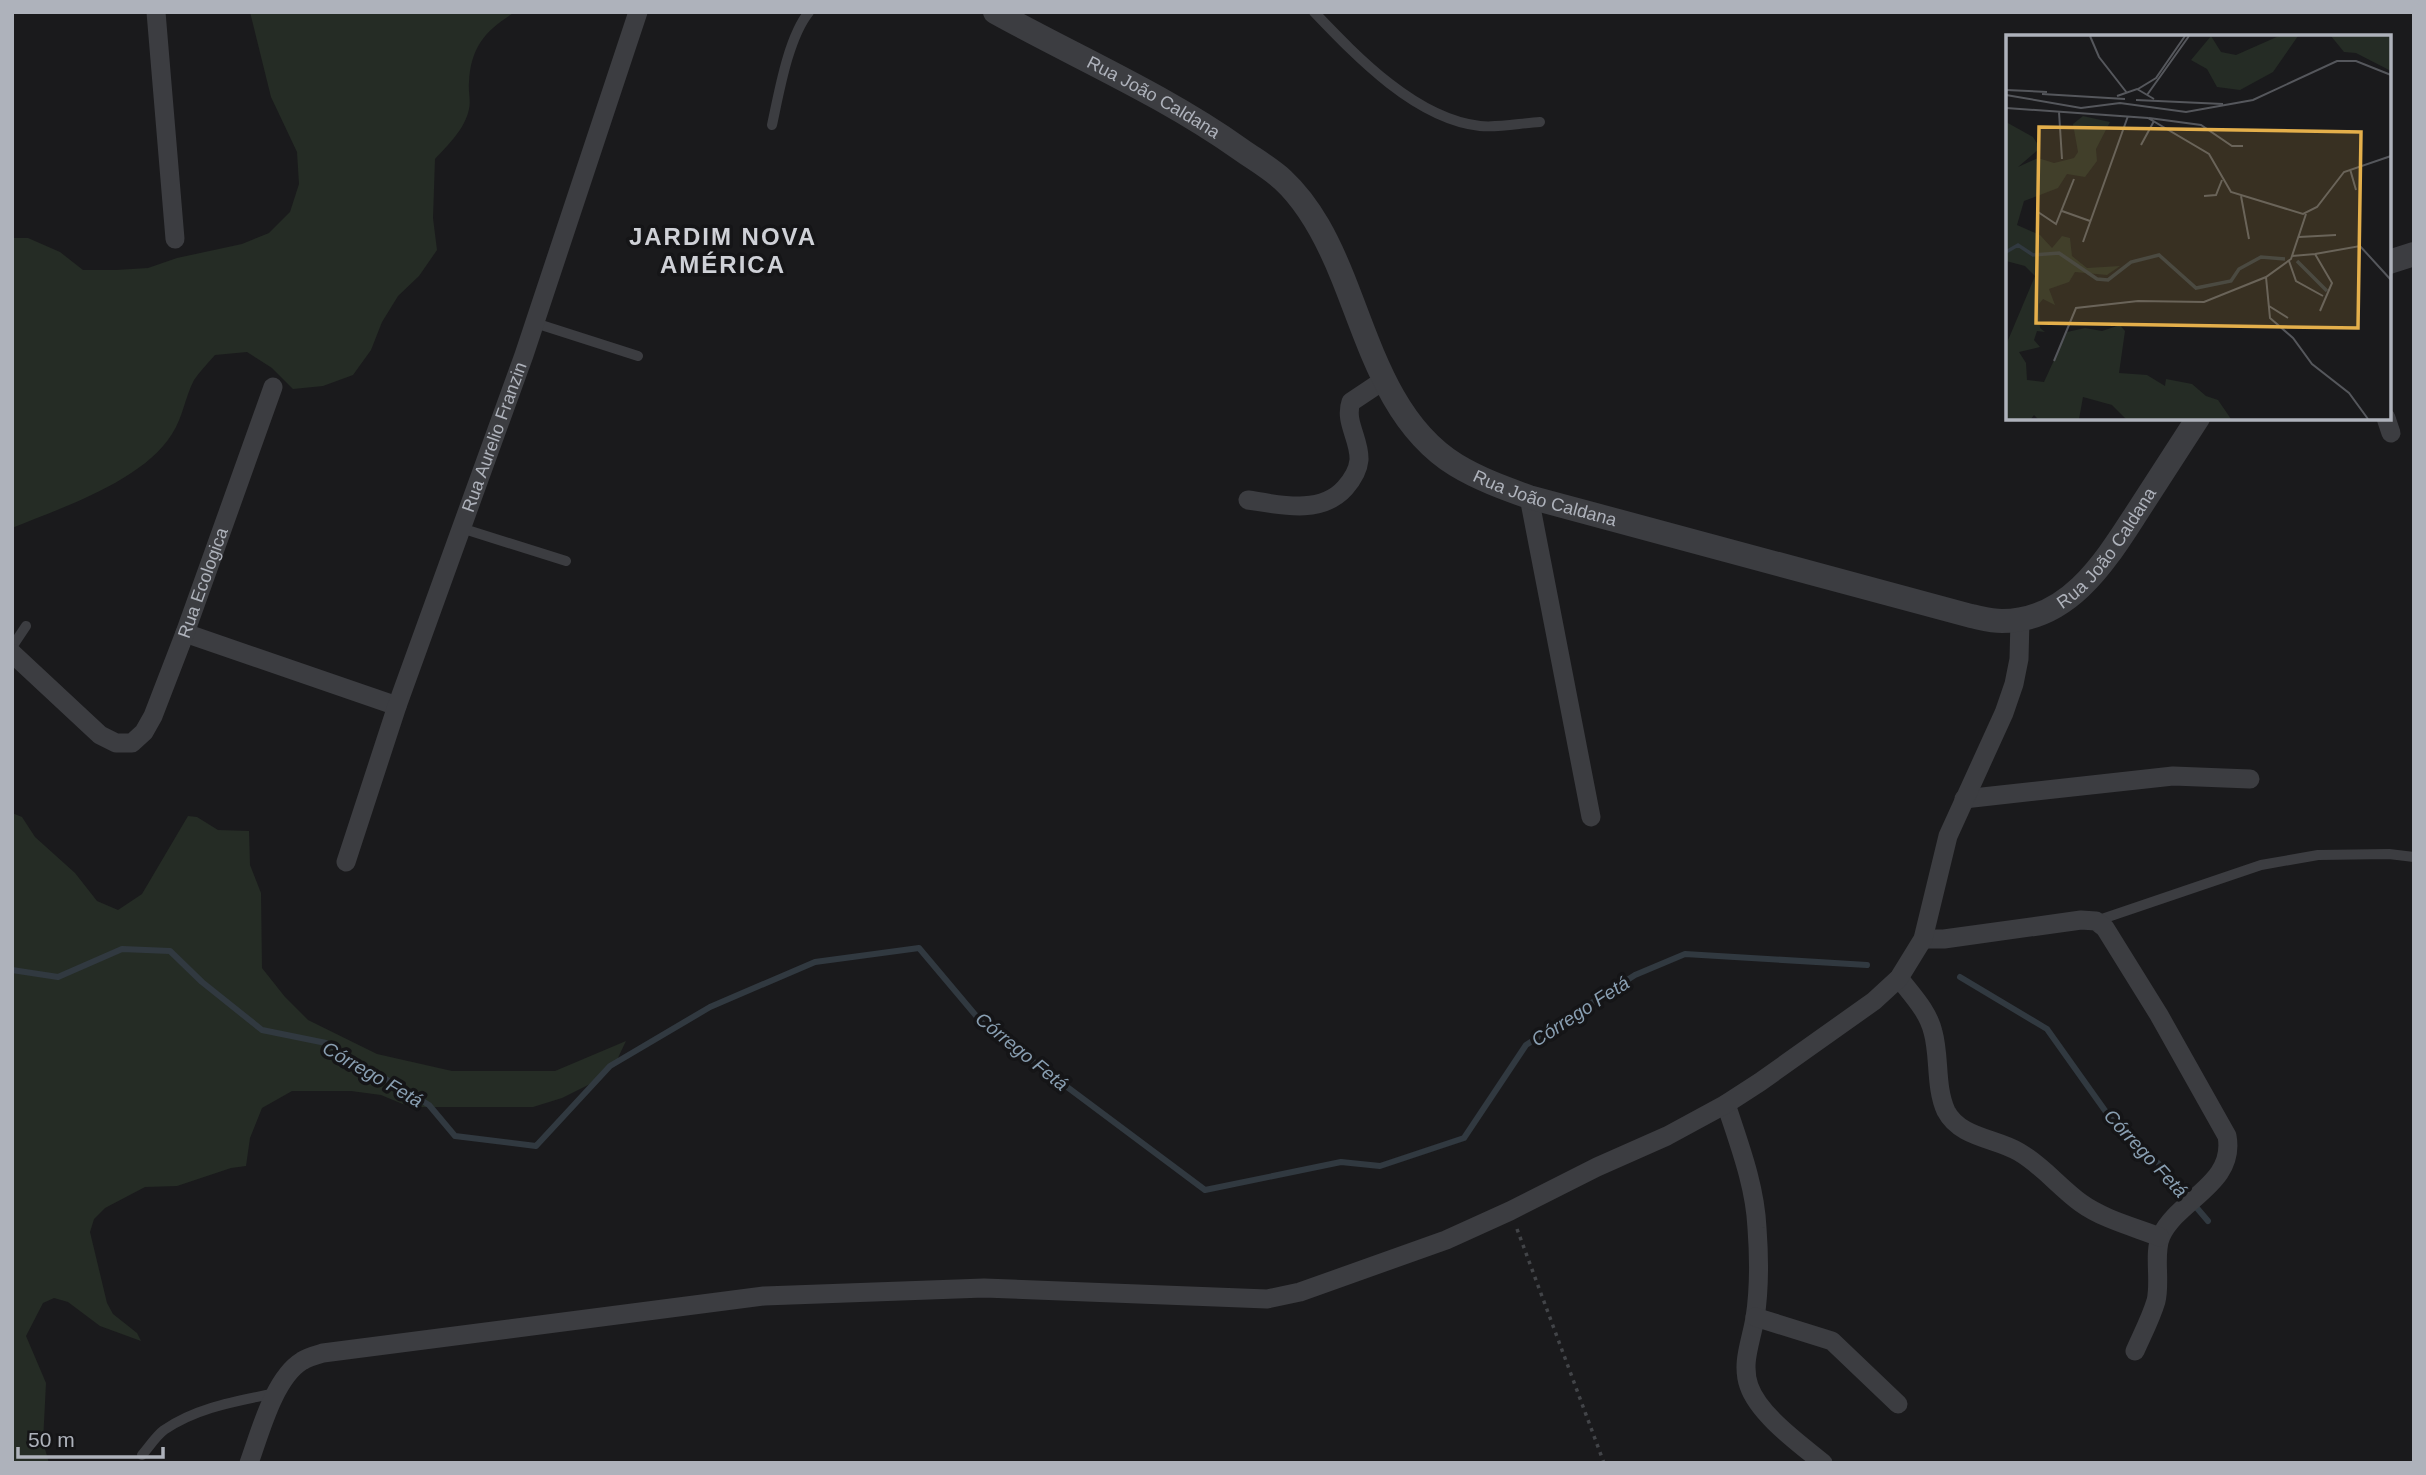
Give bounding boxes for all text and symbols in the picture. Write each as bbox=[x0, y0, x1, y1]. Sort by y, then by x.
inset map bbox=[2006, 35, 2391, 420]
street label: Rua João Caldana bbox=[1084, 52, 1225, 143]
district label: JARDIM NOVA AMÉRICA bbox=[629, 223, 817, 278]
street label: Rua Aurelio Franzin bbox=[458, 359, 531, 515]
street label: Rua João Caldana bbox=[1470, 466, 1620, 530]
street label: Rua João Caldana bbox=[2053, 483, 2161, 613]
street label: Rua Ecologica bbox=[174, 524, 232, 641]
water label: Córrego Fetá bbox=[1528, 972, 1633, 1051]
water label: Córrego Fetá bbox=[972, 1008, 1072, 1095]
water label: Córrego Fetá bbox=[319, 1037, 426, 1112]
water label: Córrego Fetá bbox=[2100, 1105, 2191, 1201]
scale bar bbox=[18, 1416, 163, 1460]
text: 50 m bbox=[28, 1428, 75, 1451]

